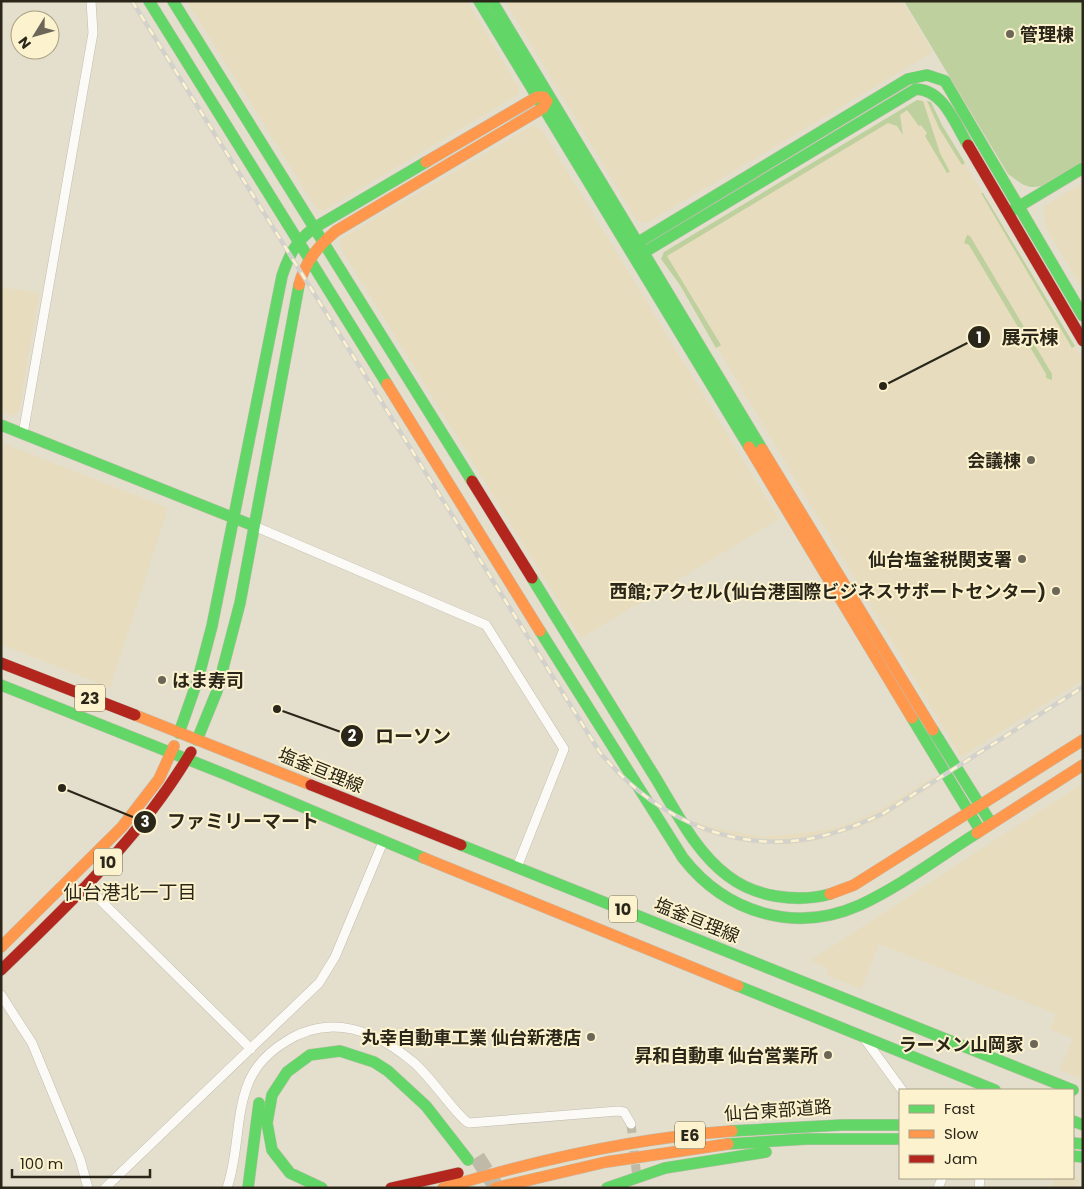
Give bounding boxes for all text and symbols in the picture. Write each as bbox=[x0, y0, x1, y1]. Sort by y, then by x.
north arrow bbox=[10, 10, 60, 60]
place label: 管理棟 bbox=[1020, 22, 1074, 47]
marker: 管理棟 bbox=[1004, 28, 1016, 40]
text: N bbox=[13, 33, 36, 53]
callout: 展示棟 bbox=[966, 320, 1068, 354]
text: 展示棟 bbox=[1001, 324, 1059, 351]
text: 1 bbox=[976, 327, 982, 348]
place label: 会議棟 bbox=[967, 448, 1021, 473]
marker: 会議棟 bbox=[1025, 454, 1037, 466]
place label: 仙台塩釜税関支署 bbox=[868, 547, 1012, 572]
marker: 仙台塩釜税関支署 bbox=[1016, 553, 1028, 565]
place label: 西館;アクセル(仙台港国際ビジネスサポートセンター) bbox=[609, 579, 1046, 604]
marker: 西館;アクセル(仙台港国際ビジネスサポートセンター) bbox=[1050, 585, 1062, 597]
place label: はま寿司 bbox=[172, 668, 244, 693]
marker: はま寿司 bbox=[156, 674, 168, 686]
road number: 23 bbox=[75, 684, 105, 711]
callout: ローソン bbox=[340, 719, 461, 753]
text: ローソン bbox=[375, 723, 451, 750]
text: 2 bbox=[348, 725, 357, 746]
street label: 塩釜亘理線 bbox=[275, 742, 367, 798]
callout: ファミリーマート bbox=[132, 805, 329, 839]
text: ファミリーマート bbox=[167, 808, 319, 835]
text: 3 bbox=[140, 811, 150, 832]
road number: 10 bbox=[94, 849, 122, 876]
district label: 仙台港北一丁目 bbox=[63, 879, 197, 906]
street label: 塩釜亘理線 bbox=[651, 892, 743, 948]
road number: 10 bbox=[609, 896, 637, 922]
place label: 丸幸自動車工業 仙台新港店 bbox=[361, 1025, 581, 1050]
marker: 丸幸自動車工業 仙台新港店 bbox=[585, 1031, 597, 1043]
place label: ラーメン山岡家 bbox=[899, 1032, 1024, 1057]
marker: ラーメン山岡家 bbox=[1028, 1038, 1040, 1050]
place label: 昇和自動車 仙台営業所 bbox=[634, 1043, 818, 1068]
marker: 昇和自動車 仙台営業所 bbox=[822, 1049, 834, 1061]
legend bbox=[899, 1089, 1074, 1179]
street label: 仙台東部道路 bbox=[723, 1094, 833, 1126]
text: Fast bbox=[944, 1098, 975, 1119]
road number: E6 bbox=[675, 1122, 705, 1148]
text: Slow bbox=[944, 1123, 979, 1144]
scale bar bbox=[12, 1146, 150, 1178]
text: Jam bbox=[944, 1148, 978, 1169]
text: 100 m bbox=[20, 1153, 63, 1174]

